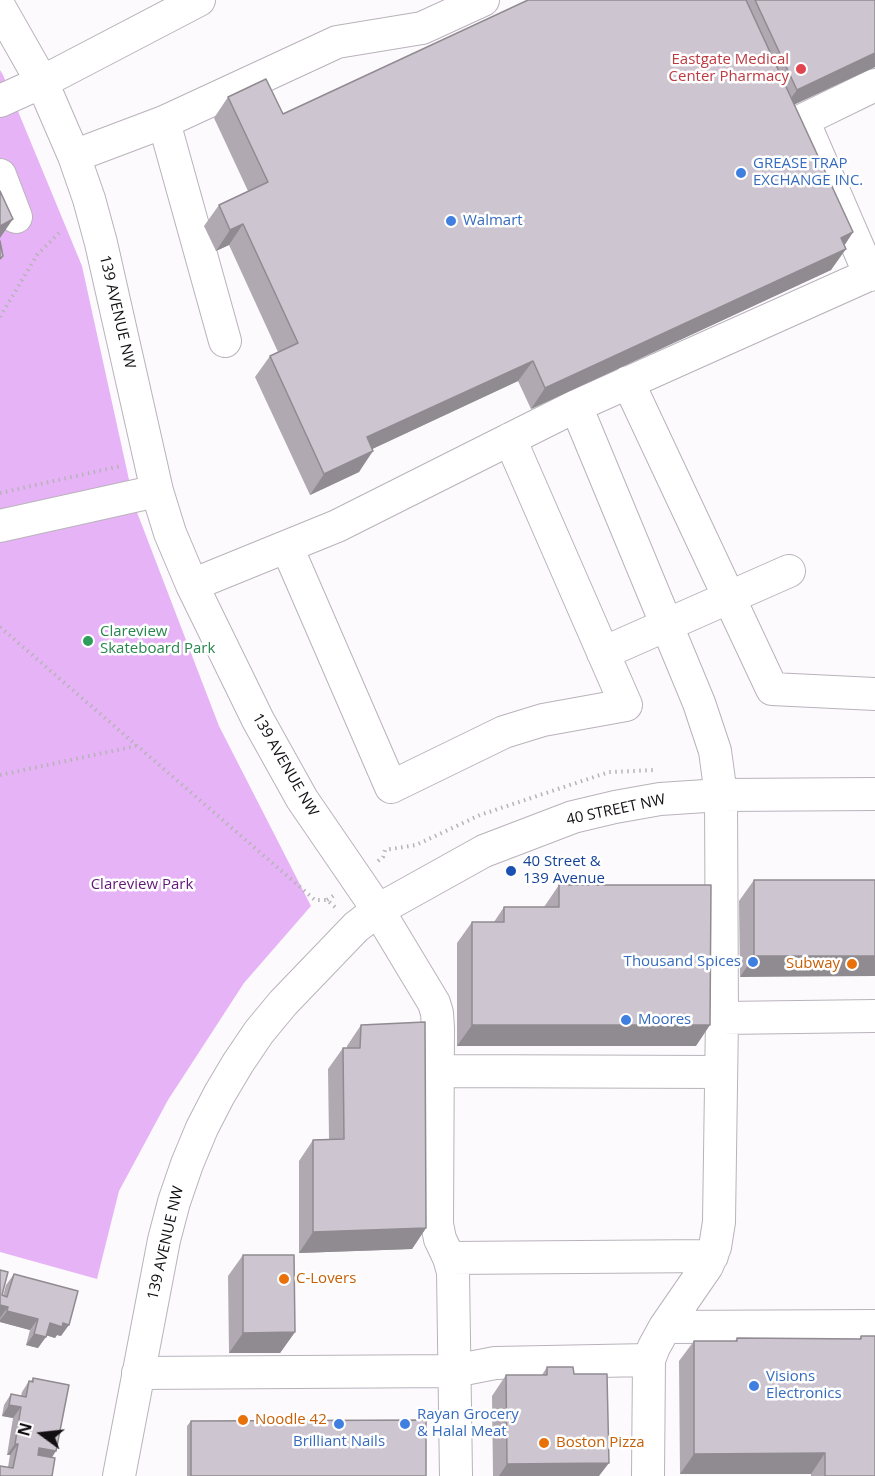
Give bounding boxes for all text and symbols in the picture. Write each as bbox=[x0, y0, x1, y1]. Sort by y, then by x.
place label: Eastgate Medical Center Pharmacy bbox=[669, 51, 789, 86]
marker: Eastgate Medical Center Pharmacy bbox=[794, 62, 808, 76]
place label: GREASE TRAP EXCHANGE INC. bbox=[753, 155, 863, 190]
marker: GREASE TRAP EXCHANGE INC. bbox=[734, 166, 748, 180]
place label: Walmart bbox=[463, 212, 523, 230]
marker: Walmart bbox=[444, 214, 458, 228]
street label: 139 AVENUE NW bbox=[95, 253, 139, 371]
place label: Clareview Skateboard Park bbox=[100, 623, 215, 658]
marker: Clareview Skateboard Park bbox=[81, 634, 95, 648]
street label: 139 AVENUE NW bbox=[248, 710, 322, 820]
street label: 40 STREET NW bbox=[565, 791, 667, 829]
place label: 40 Street & 139 Avenue bbox=[523, 853, 605, 888]
marker: 40 Street & 139 Avenue bbox=[504, 864, 518, 878]
park label: Clareview Park bbox=[91, 876, 193, 894]
place label: Thousand Spices bbox=[624, 953, 741, 971]
marker: Thousand Spices bbox=[746, 955, 760, 969]
place label: Subway bbox=[786, 955, 840, 973]
marker: Subway bbox=[845, 957, 859, 971]
place label: Moores bbox=[638, 1011, 691, 1029]
marker: Moores bbox=[619, 1013, 633, 1027]
street label: 139 AVENUE NW bbox=[144, 1184, 188, 1302]
place label: C-Lovers bbox=[296, 1270, 356, 1288]
marker: C-Lovers bbox=[277, 1272, 291, 1286]
place label: Visions Electronics bbox=[766, 1368, 842, 1403]
marker: Visions Electronics bbox=[747, 1379, 761, 1393]
north arrow bbox=[12, 1404, 72, 1464]
place label: Rayan Grocery & Halal Meat bbox=[417, 1406, 519, 1441]
place label: Noodle 42 bbox=[255, 1411, 327, 1429]
marker: Noodle 42 bbox=[236, 1413, 250, 1427]
marker: Brilliant Nails bbox=[332, 1417, 346, 1431]
marker: Rayan Grocery & Halal Meat bbox=[398, 1417, 412, 1431]
text: N bbox=[12, 1420, 37, 1438]
place label: Brilliant Nails bbox=[293, 1433, 385, 1451]
place label: Boston Pizza bbox=[556, 1434, 645, 1452]
marker: Boston Pizza bbox=[537, 1436, 551, 1450]

